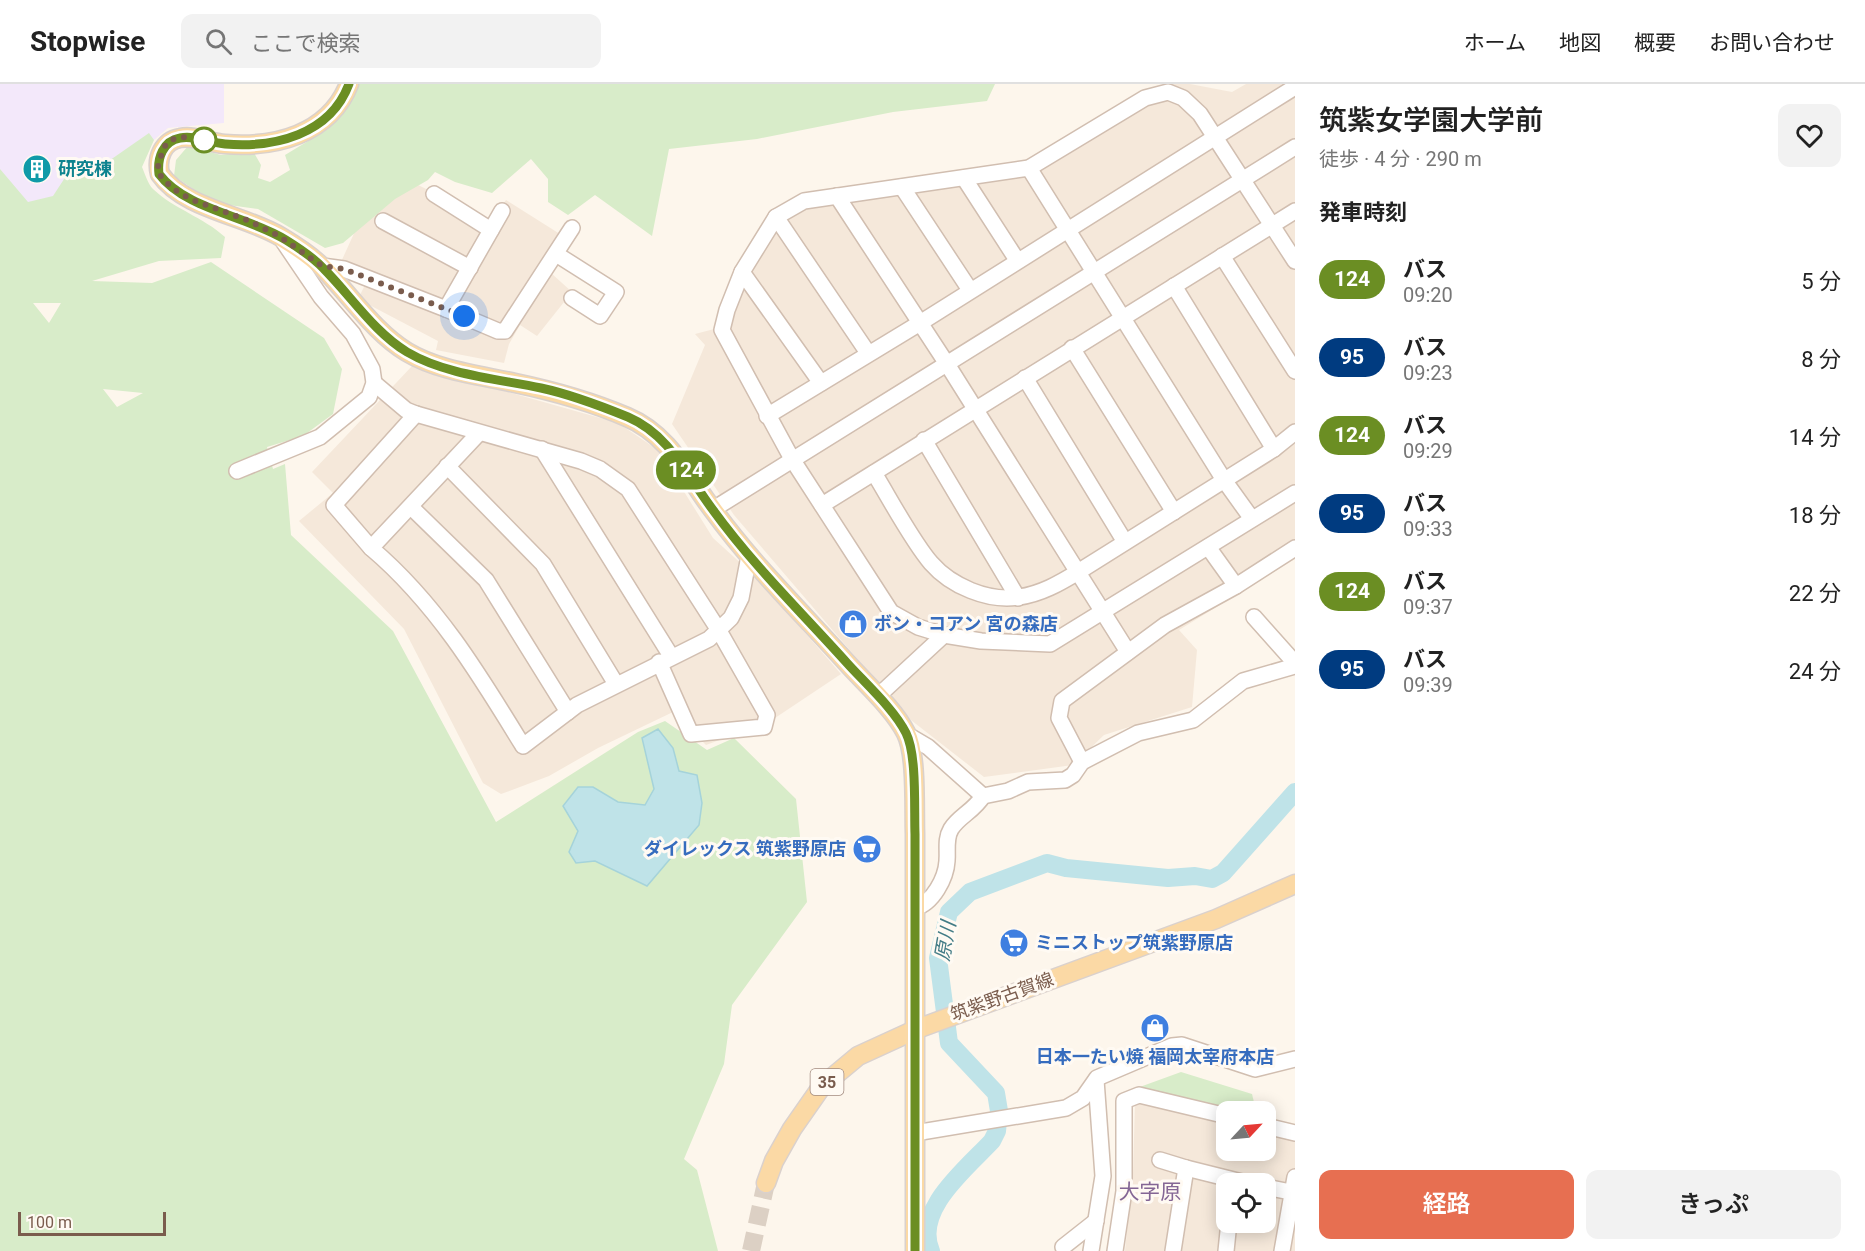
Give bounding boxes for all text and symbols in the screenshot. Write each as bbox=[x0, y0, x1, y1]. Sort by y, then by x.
search box bbox=[181, 14, 601, 68]
text: Stopwise bbox=[30, 25, 145, 58]
icon: search bbox=[202, 25, 235, 58]
text: ここで検索 bbox=[250, 31, 360, 56]
text: ホーム bbox=[1464, 31, 1526, 55]
text: 地図 bbox=[1559, 31, 1601, 55]
text: 概要 bbox=[1634, 31, 1676, 55]
text: お問い合わせ bbox=[1709, 31, 1835, 55]
text: 筑紫女学園大学前 bbox=[1319, 104, 1543, 137]
button: heart bbox=[1778, 104, 1841, 167]
unlabelled marker bbox=[191, 127, 217, 153]
text: 徒歩 · 4 分 · 290 m bbox=[1319, 147, 1482, 171]
building icon: 研究棟 bbox=[21, 153, 53, 185]
place label: 研究棟 bbox=[58, 158, 112, 179]
text: 発車時刻 bbox=[1319, 200, 1407, 225]
text: バス bbox=[1403, 257, 1447, 282]
text: 124 bbox=[1334, 267, 1370, 291]
text: 5 分 bbox=[1801, 269, 1841, 294]
text: 09:20 bbox=[1403, 283, 1453, 307]
your location bbox=[449, 301, 479, 331]
text: バス bbox=[1403, 335, 1447, 360]
text: 95 bbox=[1340, 345, 1364, 369]
text: 8 分 bbox=[1801, 347, 1841, 372]
text: 09:23 bbox=[1403, 361, 1453, 385]
text: バス bbox=[1403, 413, 1447, 438]
text: 124 bbox=[1334, 423, 1370, 447]
text: 14 分 bbox=[1789, 425, 1841, 450]
text: 09:29 bbox=[1403, 439, 1453, 463]
line badge: 124 bbox=[652, 450, 720, 490]
text: 124 bbox=[668, 458, 704, 482]
text: バス bbox=[1403, 491, 1447, 516]
text: 95 bbox=[1340, 501, 1364, 525]
text: 18 分 bbox=[1789, 503, 1841, 528]
text: 09:33 bbox=[1403, 517, 1453, 541]
text: バス bbox=[1403, 569, 1447, 594]
text: 124 bbox=[1334, 579, 1370, 603]
text: 22 分 bbox=[1789, 581, 1841, 606]
text: 09:37 bbox=[1403, 595, 1453, 619]
shop icon: ボン・コアン 宮の森店 bbox=[837, 608, 869, 640]
place label: ボン・コアン 宮の森店 bbox=[874, 613, 1058, 634]
text: バス bbox=[1403, 647, 1447, 672]
text: 95 bbox=[1340, 657, 1364, 681]
text: 24 分 bbox=[1789, 659, 1841, 684]
text: 09:39 bbox=[1403, 673, 1453, 697]
supermarket icon: ダイレックス 筑紫野原店 bbox=[851, 833, 883, 865]
place label: ダイレックス 筑紫野原店 bbox=[644, 838, 846, 859]
water label: 原川 bbox=[930, 917, 961, 963]
supermarket icon: ミニストップ筑紫野原店 bbox=[998, 927, 1030, 959]
place label: ミニストップ筑紫野原店 bbox=[1035, 932, 1233, 953]
street label: 筑紫野古賀線 bbox=[947, 968, 1056, 1025]
shop icon: 日本一たい焼 福岡太宰府本店 bbox=[1139, 1012, 1171, 1044]
place label: 日本一たい焼 福岡太宰府本店 bbox=[1036, 1046, 1274, 1067]
road number: 35 bbox=[810, 1069, 844, 1095]
north arrow bbox=[1216, 1101, 1276, 1161]
map controls bbox=[1216, 1101, 1276, 1233]
button: 経路 bbox=[1319, 1170, 1574, 1239]
button: きっぷ bbox=[1586, 1170, 1841, 1239]
button: locate bbox=[1216, 1173, 1276, 1233]
district label: 大字原 bbox=[1119, 1180, 1182, 1204]
scale bar bbox=[18, 1209, 166, 1236]
text: 100 m bbox=[27, 1213, 72, 1232]

